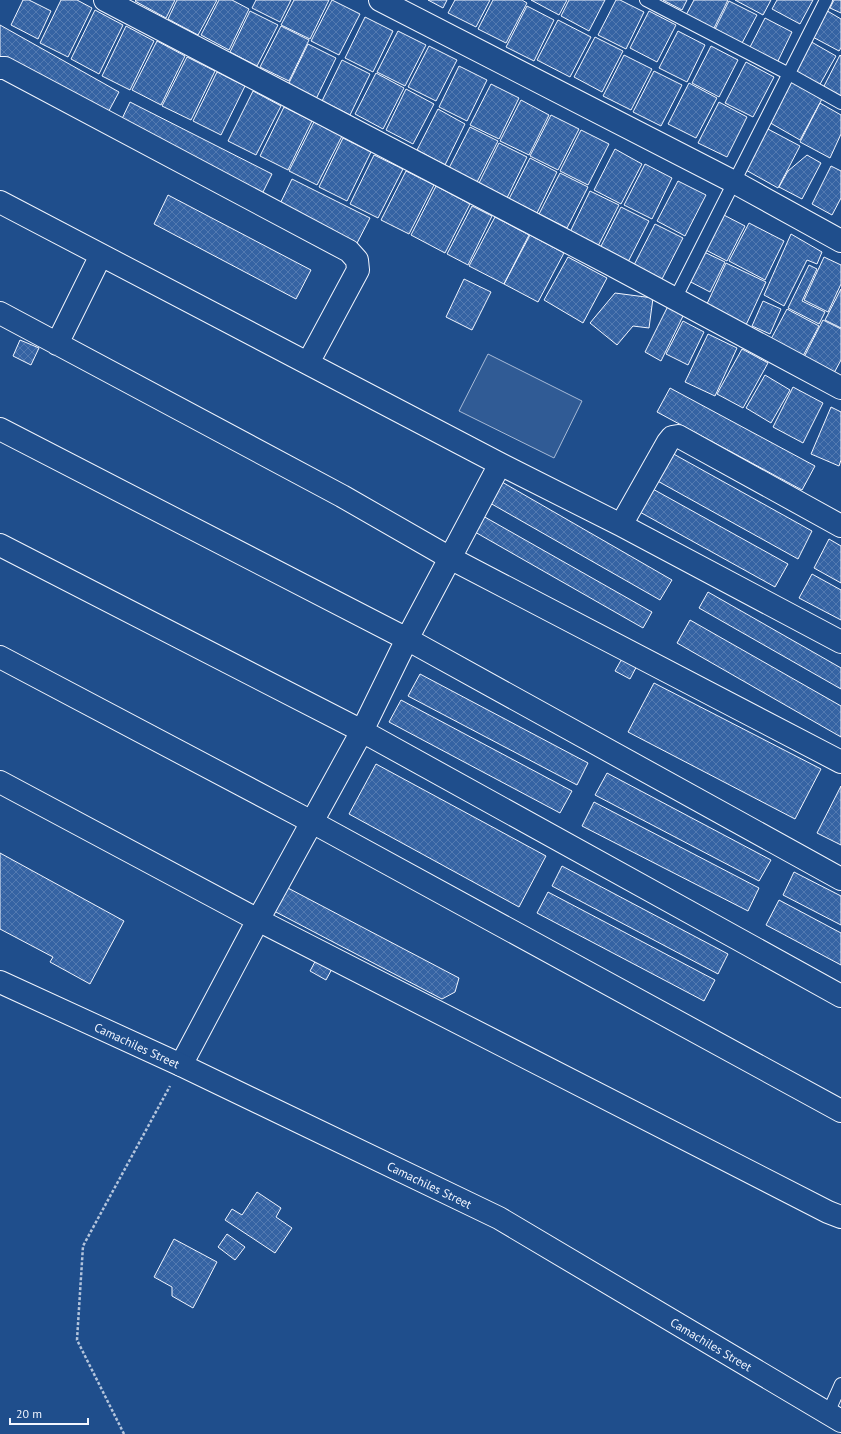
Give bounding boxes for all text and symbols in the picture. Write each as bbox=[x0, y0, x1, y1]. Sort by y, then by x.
street label: Camachiles Street bbox=[92, 1019, 182, 1071]
street label: Camachiles Street bbox=[385, 1158, 474, 1211]
street label: Camachiles Street bbox=[668, 1314, 755, 1374]
scale bar bbox=[10, 1400, 88, 1426]
text: 20 m bbox=[16, 1406, 42, 1421]

